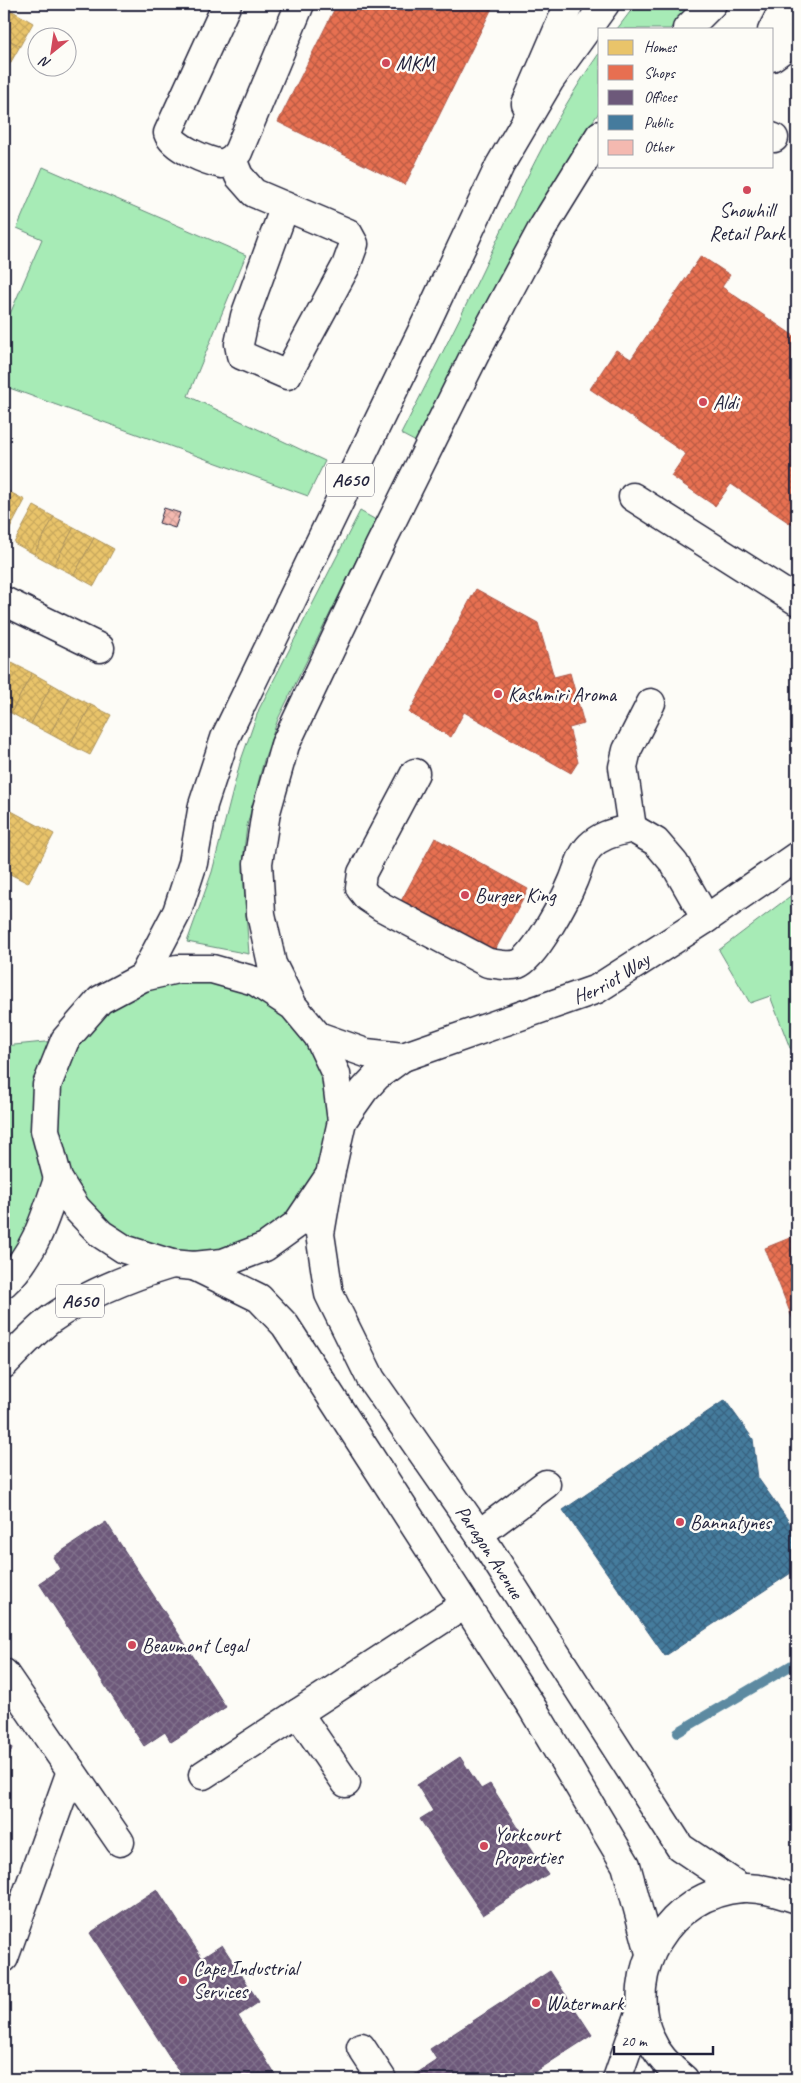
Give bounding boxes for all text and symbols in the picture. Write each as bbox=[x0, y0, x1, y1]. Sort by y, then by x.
north arrow bbox=[28, 28, 78, 78]
legend bbox=[598, 28, 774, 168]
text: Homes bbox=[644, 38, 678, 57]
place label: MKM bbox=[396, 51, 436, 76]
text: N bbox=[36, 52, 54, 72]
marker: MKM bbox=[380, 57, 392, 69]
text: Shops bbox=[644, 64, 677, 83]
text: Offices bbox=[644, 88, 678, 107]
text: Public bbox=[644, 114, 674, 133]
text: Other bbox=[644, 138, 675, 157]
marker: Snowhill Retail Park bbox=[741, 184, 753, 196]
place label: Snowhill Retail Park bbox=[709, 198, 786, 246]
place label: Aldi bbox=[713, 390, 740, 415]
marker: Aldi bbox=[697, 396, 709, 408]
road number: A650 bbox=[326, 464, 374, 496]
place label: Kashmiri Aroma bbox=[508, 682, 618, 707]
marker: Kashmiri Aroma bbox=[492, 688, 504, 700]
place label: Burger King bbox=[475, 883, 557, 908]
marker: Burger King bbox=[459, 889, 471, 901]
street label: Herriot Way bbox=[570, 945, 655, 1009]
road number: A650 bbox=[56, 1284, 104, 1318]
street label: Paragon Avenue bbox=[450, 1500, 530, 1604]
place label: Bannatynes bbox=[690, 1510, 773, 1535]
marker: Bannatynes bbox=[674, 1516, 686, 1528]
place label: Beaumont Legal bbox=[142, 1633, 251, 1658]
marker: Beaumont Legal bbox=[126, 1639, 138, 1651]
place label: Yorkcourt Properties bbox=[494, 1822, 565, 1870]
marker: Yorkcourt Properties bbox=[478, 1840, 490, 1852]
place label: Cape Industrial Services bbox=[193, 1956, 302, 2004]
marker: Cape Industrial Services bbox=[177, 1974, 189, 1986]
place label: Watermark bbox=[546, 1991, 625, 2016]
marker: Watermark bbox=[530, 1997, 542, 2009]
scale bar bbox=[614, 2023, 712, 2055]
text: 20 m bbox=[621, 2032, 648, 2051]

